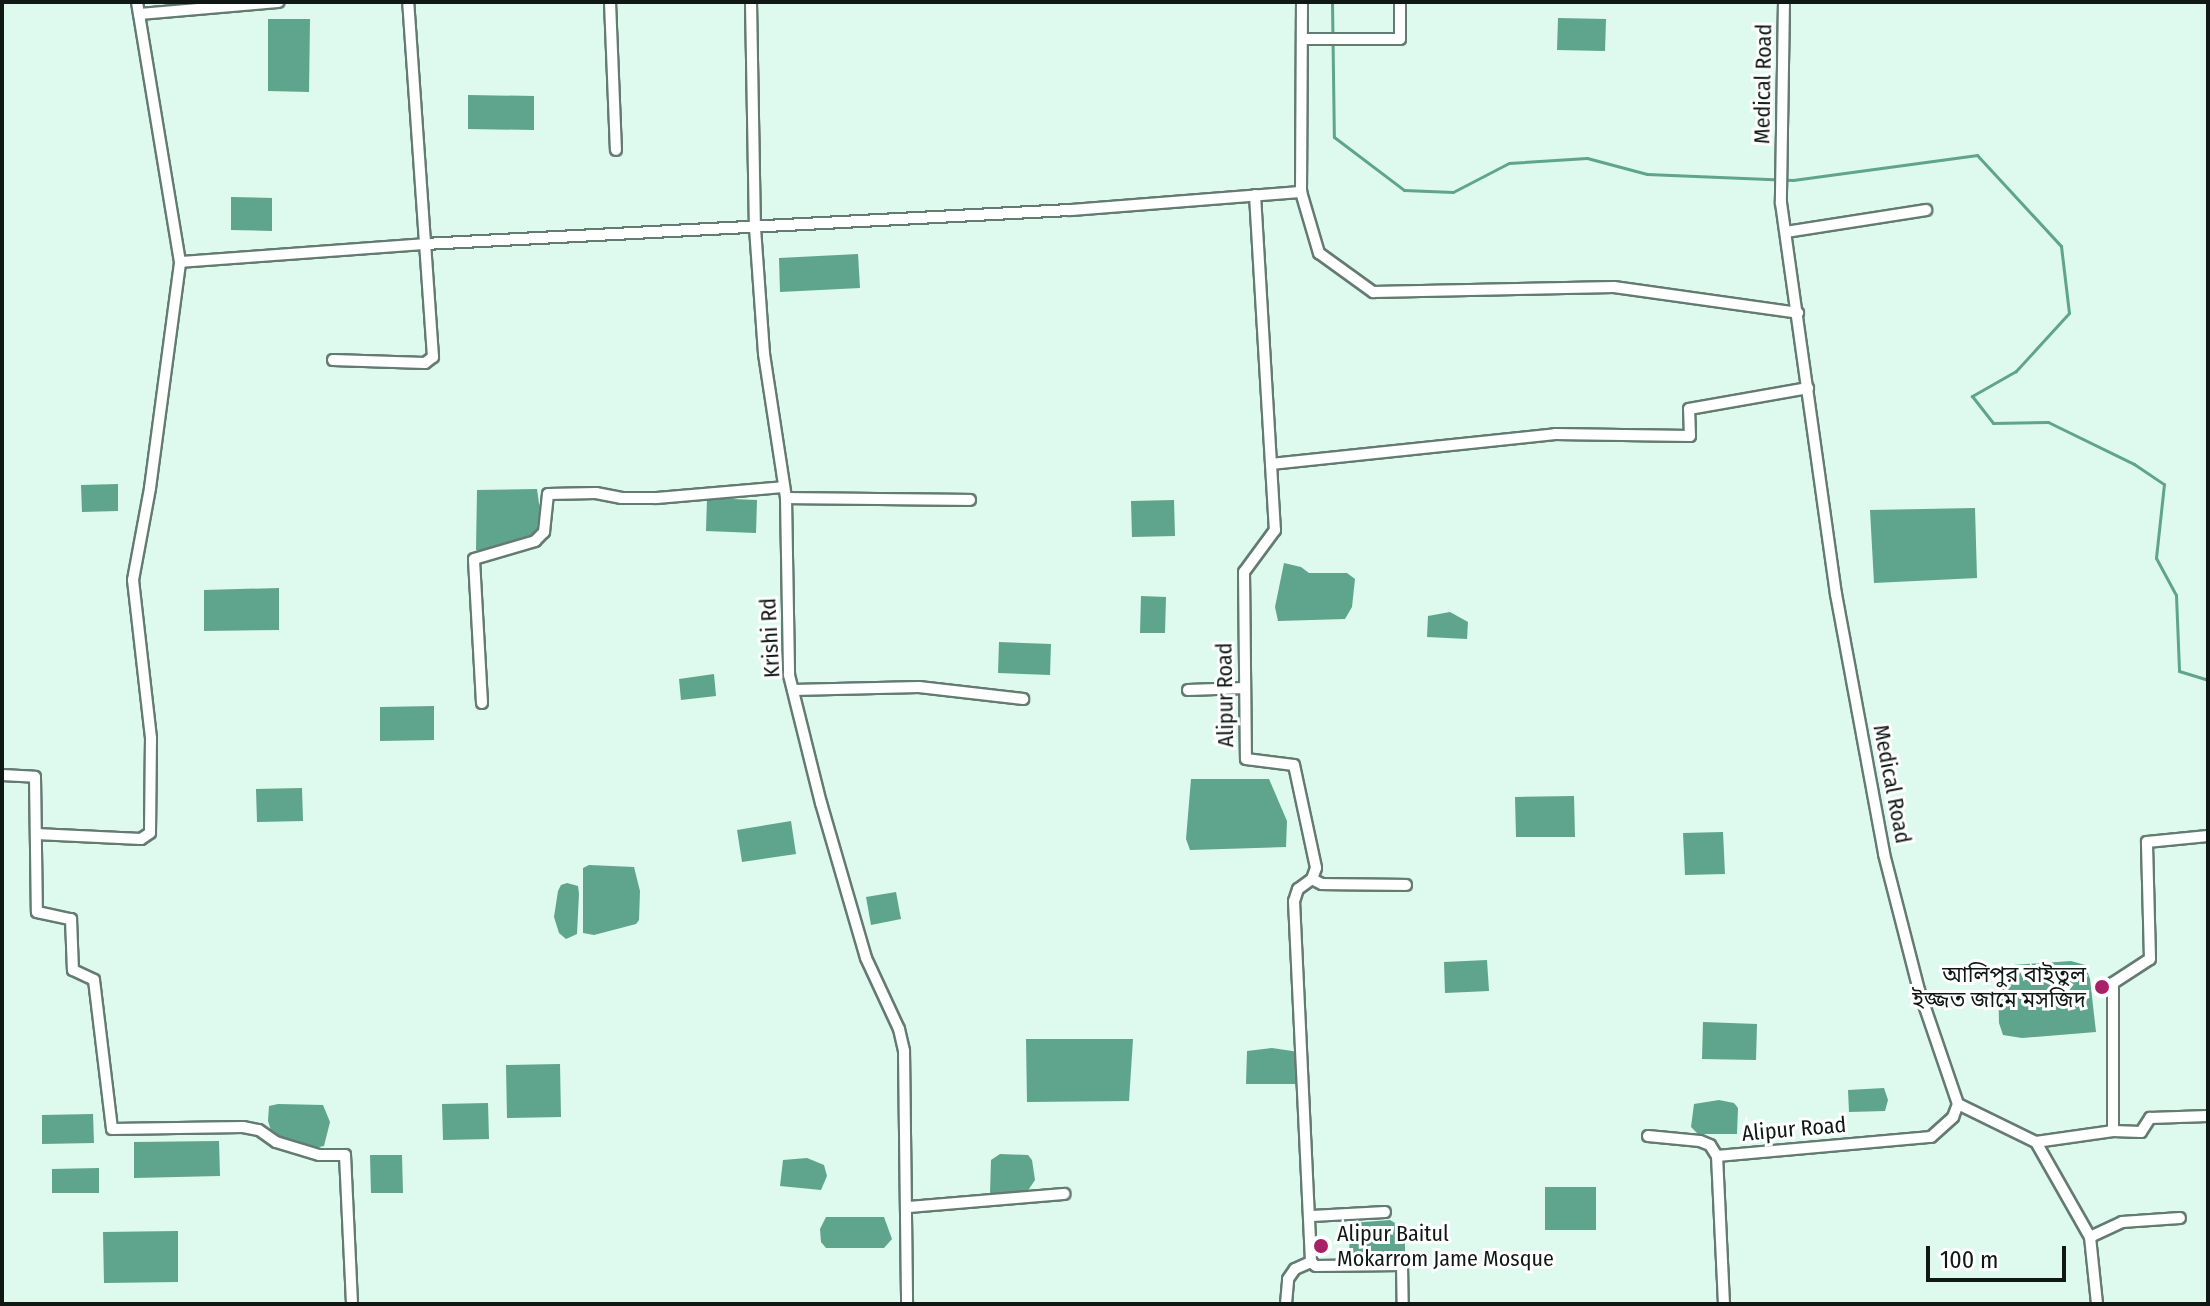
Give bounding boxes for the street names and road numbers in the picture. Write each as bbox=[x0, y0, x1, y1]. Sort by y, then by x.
street label: Medical Road bbox=[1749, 24, 1777, 144]
street label: Krishi Rd bbox=[755, 597, 785, 679]
street label: Alipur Road bbox=[1211, 642, 1239, 748]
street label: Medical Road bbox=[1868, 722, 1916, 846]
street label: Alipur Road bbox=[1741, 1111, 1847, 1147]

